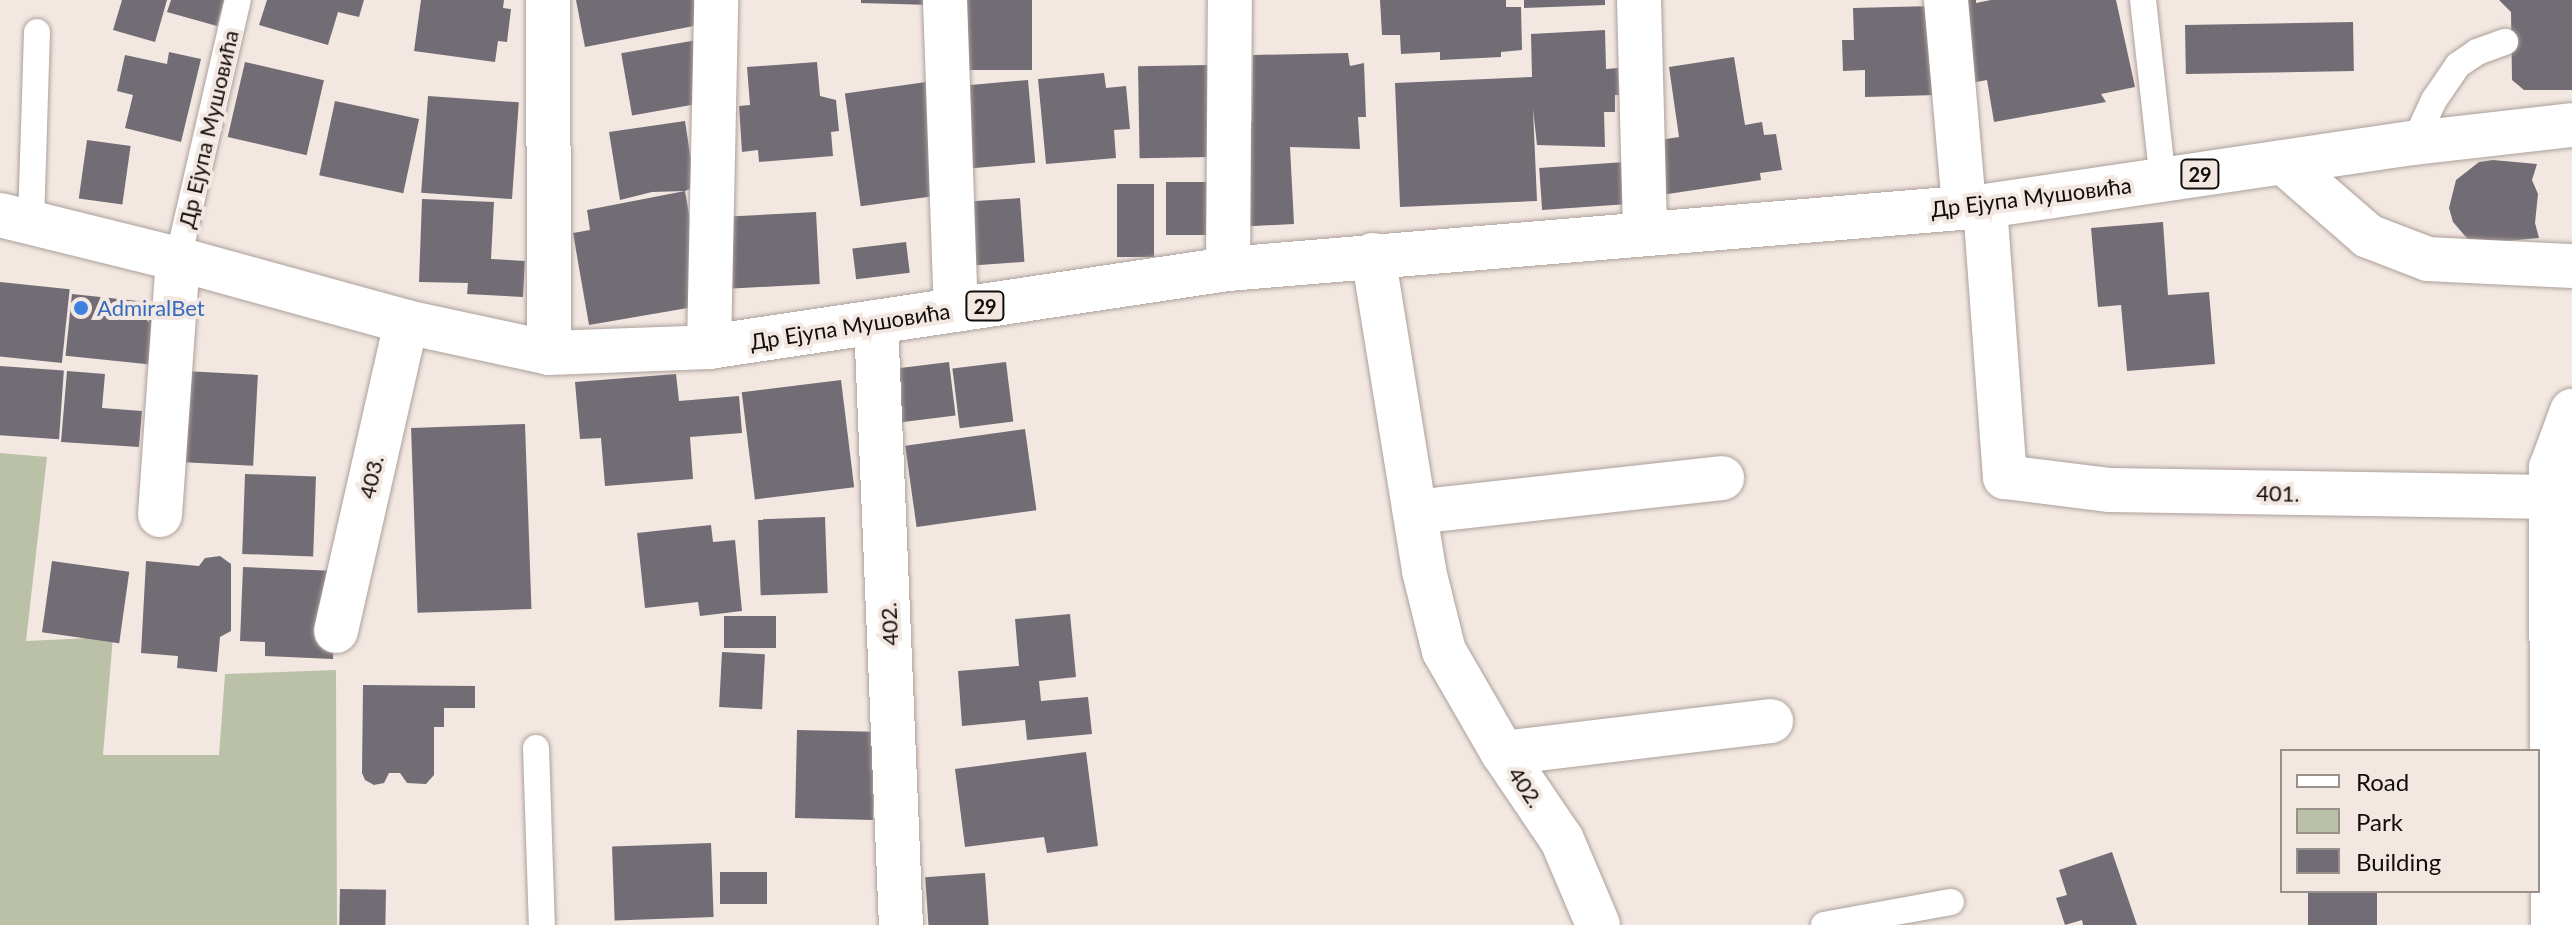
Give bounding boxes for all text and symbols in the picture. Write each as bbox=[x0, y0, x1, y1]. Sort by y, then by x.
street label: Др Ејупа Мушовића bbox=[172, 28, 244, 230]
road number: 29 bbox=[2180, 158, 2220, 190]
street label: Др Ејупа Мушовића bbox=[1929, 172, 2133, 222]
road number: 29 bbox=[965, 290, 1005, 322]
place label: AdmiralBet bbox=[97, 295, 205, 321]
street label: Др Ејупа Мушовића bbox=[748, 297, 952, 355]
marker: AdmiralBet bbox=[72, 299, 90, 317]
street label: 403. bbox=[353, 453, 389, 501]
street label: 401. bbox=[2256, 479, 2300, 507]
street label: 402. bbox=[875, 602, 903, 646]
legend bbox=[2280, 749, 2540, 893]
street label: 402. bbox=[1503, 762, 1549, 812]
text: Road bbox=[2356, 767, 2409, 796]
text: Park bbox=[2356, 807, 2403, 836]
text: Building bbox=[2356, 847, 2441, 876]

